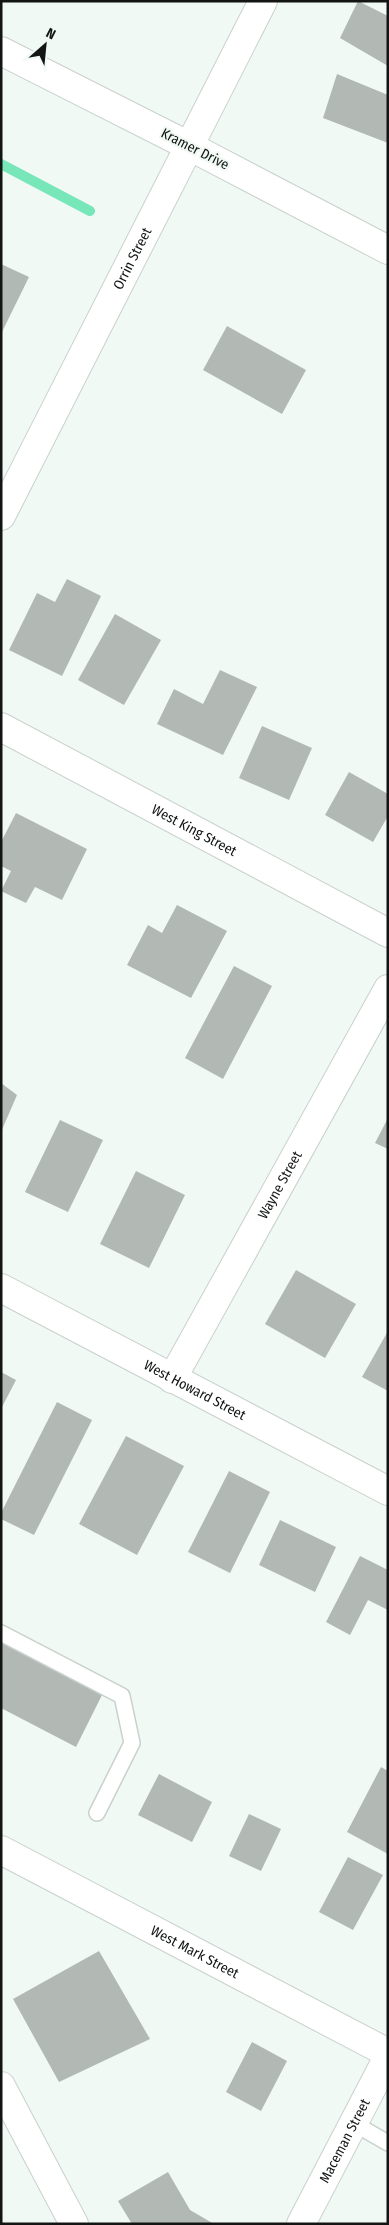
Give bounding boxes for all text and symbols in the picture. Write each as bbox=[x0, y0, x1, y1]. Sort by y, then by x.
north arrow bbox=[20, 20, 70, 70]
text: N bbox=[43, 24, 58, 43]
street label: Kramer Drive bbox=[158, 125, 232, 173]
street label: Orrin Street bbox=[109, 224, 155, 292]
street label: West King Street bbox=[149, 800, 240, 860]
street label: Wayne Street bbox=[254, 1147, 305, 1222]
street label: West Howard Street bbox=[141, 1356, 249, 1424]
street label: West Mark Street bbox=[148, 1922, 242, 1982]
street label: Maceman Street bbox=[316, 2095, 373, 2185]

